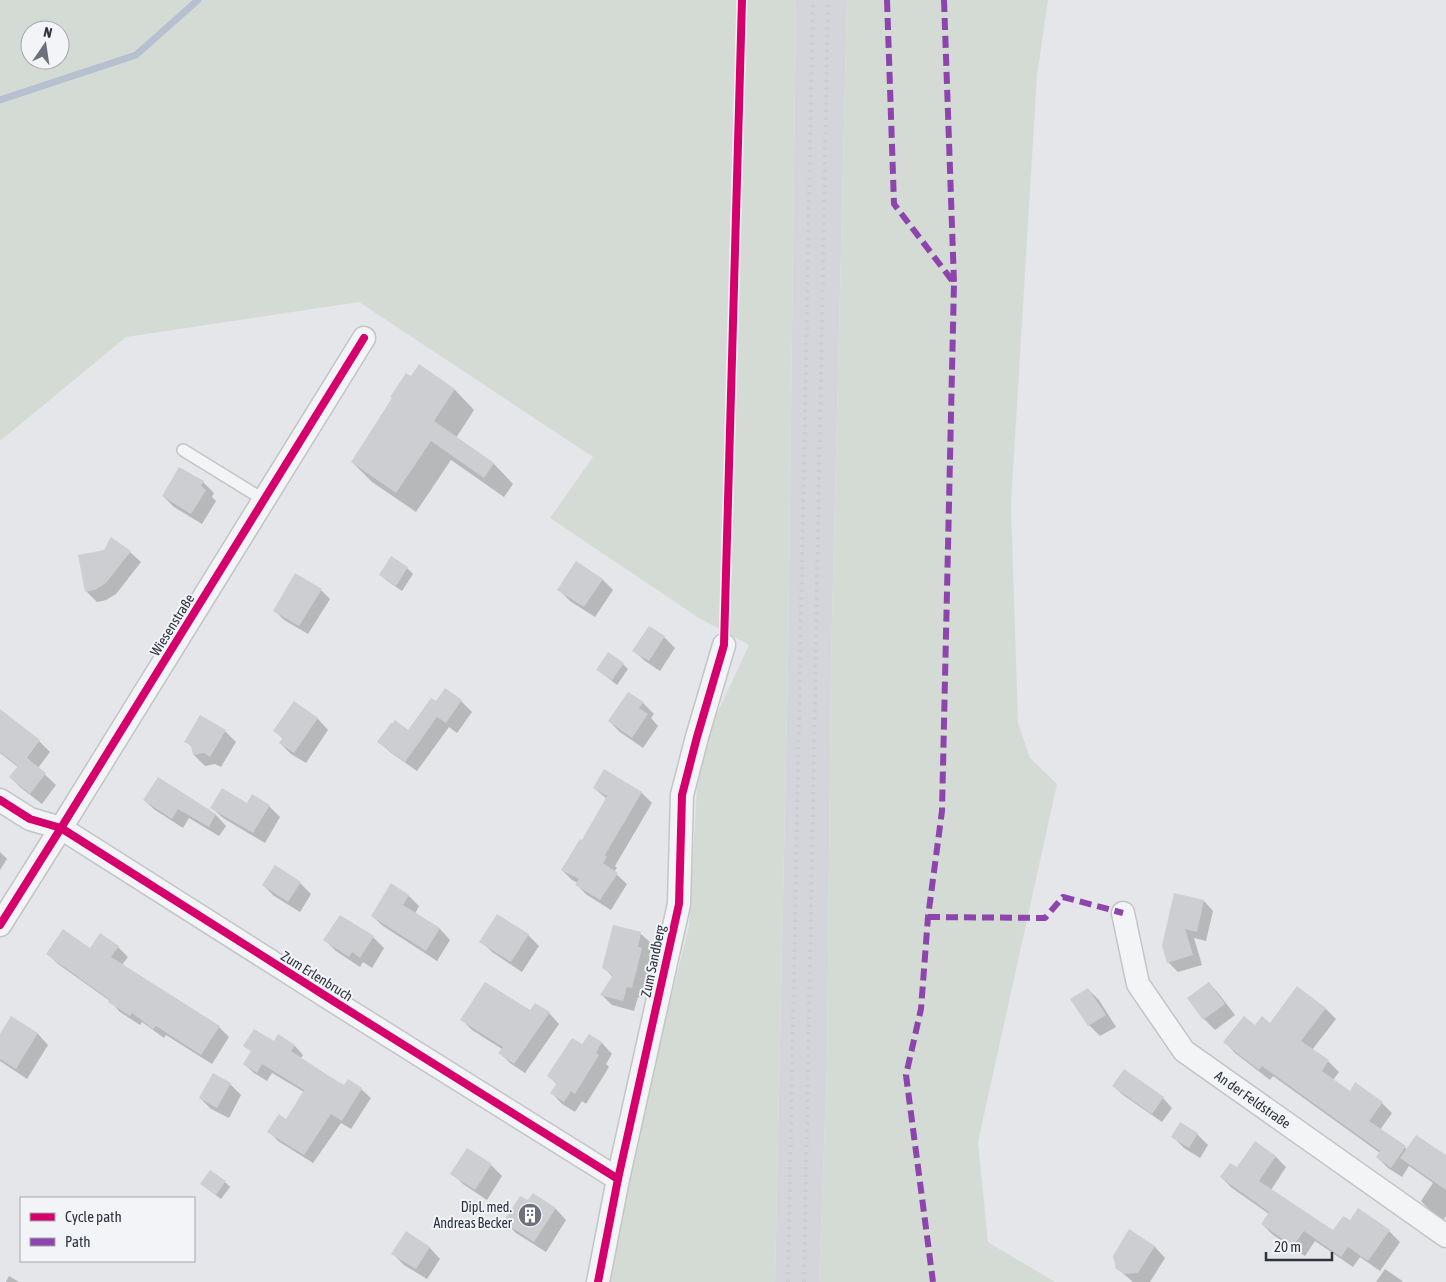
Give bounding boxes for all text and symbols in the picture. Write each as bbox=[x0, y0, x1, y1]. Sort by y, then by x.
north arrow bbox=[20, 20, 70, 70]
text: N bbox=[42, 24, 54, 41]
street label: Wiesenstraße bbox=[147, 591, 197, 659]
street label: Zum Sandberg bbox=[638, 923, 668, 999]
street label: Zum Erlenbruch bbox=[278, 948, 356, 1004]
street label: An der Feldstraße bbox=[1212, 1067, 1294, 1132]
legend bbox=[20, 1197, 195, 1262]
place label: Dipl. med. Andreas Becker bbox=[433, 1199, 513, 1231]
building icon: Dipl. med. Andreas Becker bbox=[517, 1202, 543, 1228]
text: Cycle path bbox=[65, 1208, 122, 1225]
scale bar bbox=[1266, 1230, 1332, 1262]
text: Path bbox=[65, 1233, 91, 1250]
text: 20 m bbox=[1274, 1238, 1301, 1255]

